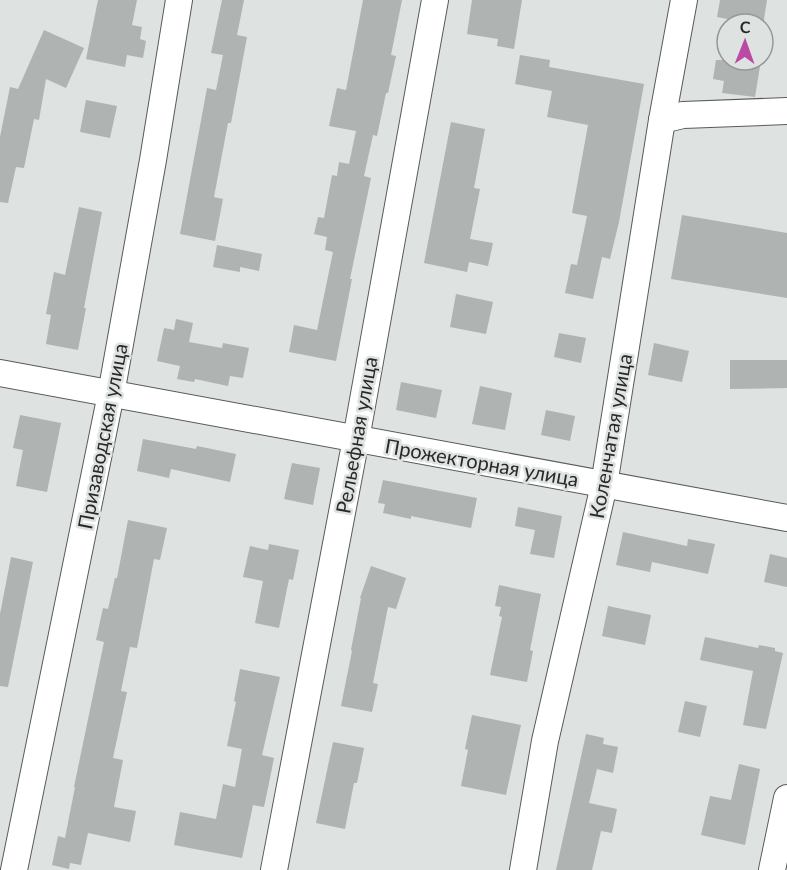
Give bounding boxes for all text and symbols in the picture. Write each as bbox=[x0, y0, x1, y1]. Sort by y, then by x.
north arrow bbox=[715, 12, 775, 72]
text: С bbox=[740, 17, 751, 36]
street label: Призаводская улица bbox=[72, 341, 132, 531]
street label: Коленчатая улица bbox=[584, 352, 636, 520]
street label: Рельефная улица bbox=[330, 355, 382, 515]
street label: Прожекторная улица bbox=[383, 433, 581, 491]

